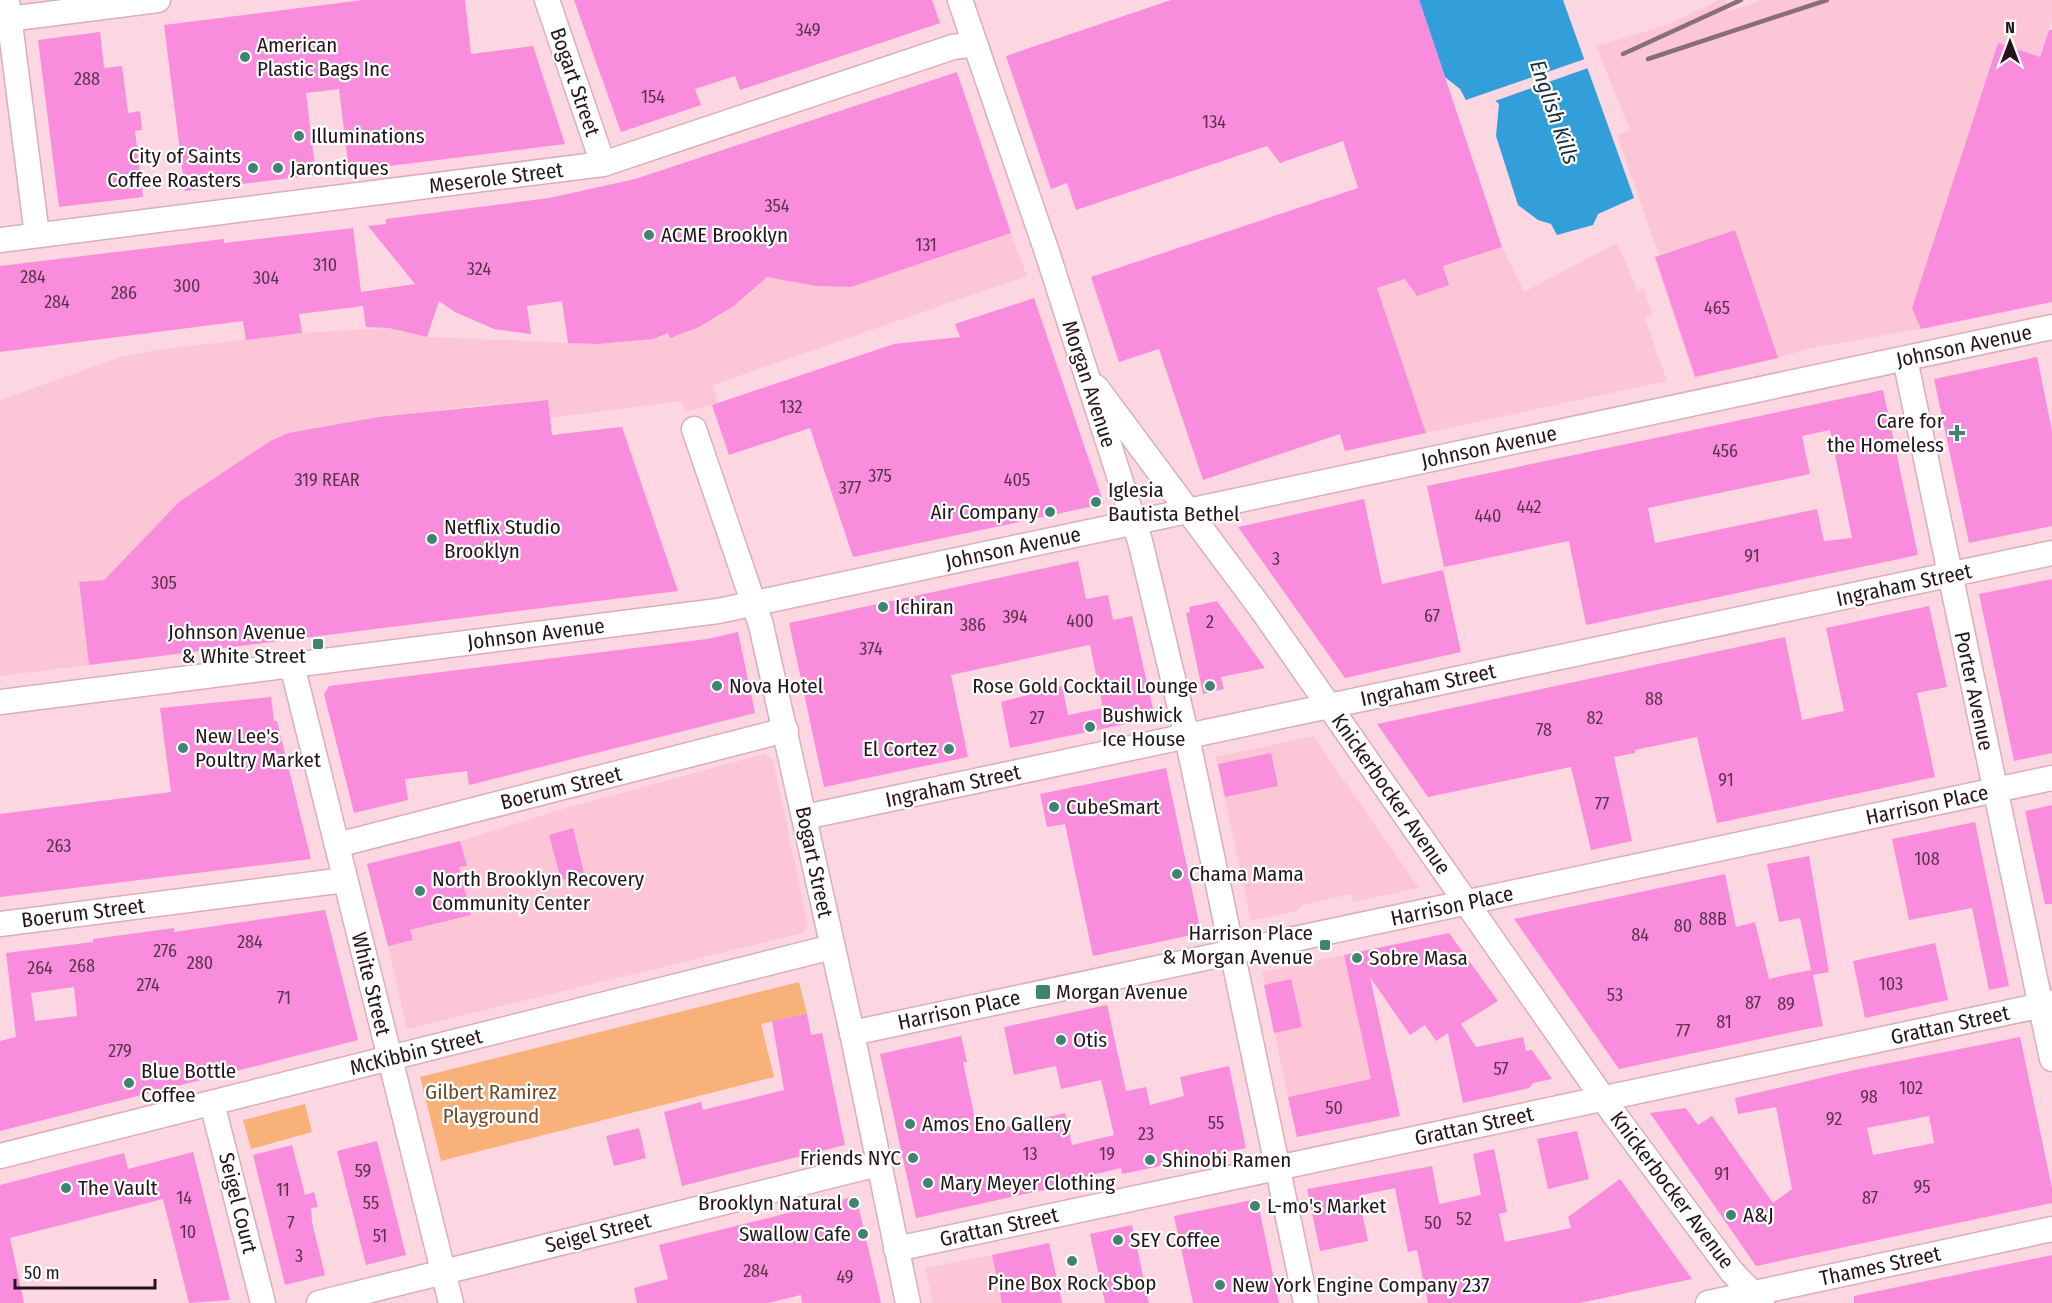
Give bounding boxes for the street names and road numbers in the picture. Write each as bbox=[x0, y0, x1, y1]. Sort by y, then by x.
street label: Bogart Street bbox=[544, 24, 606, 140]
street label: Meserole Street bbox=[428, 157, 565, 199]
street label: Morgan Avenue bbox=[1056, 317, 1122, 451]
street label: Johnson Avenue bbox=[1894, 319, 2034, 373]
street label: Johnson Avenue bbox=[1419, 420, 1559, 474]
street label: Johnson Avenue bbox=[943, 521, 1083, 575]
street label: Ingraham Street bbox=[1834, 558, 1974, 612]
street label: Johnson Avenue bbox=[466, 613, 606, 655]
street label: Porter Avenue bbox=[1949, 629, 1999, 753]
street label: Ingraham Street bbox=[1358, 658, 1498, 712]
street label: Knickerbocker Avenue bbox=[1326, 709, 1456, 879]
street label: Ingraham Street bbox=[883, 759, 1023, 813]
street label: Boerum Street bbox=[498, 760, 624, 816]
street label: Harrison Place bbox=[1863, 779, 1991, 831]
street label: Bogart Street bbox=[790, 804, 838, 920]
street label: Harrison Place bbox=[1388, 880, 1516, 932]
street label: Boerum Street bbox=[20, 893, 146, 933]
street label: White Street bbox=[346, 930, 396, 1038]
street label: Harrison Place bbox=[895, 984, 1023, 1036]
street label: Grattan Street bbox=[1888, 1000, 2012, 1050]
street label: McKibbin Street bbox=[347, 1023, 485, 1081]
street label: Grattan Street bbox=[1412, 1101, 1536, 1151]
street label: Knickerbocker Avenue bbox=[1604, 1106, 1740, 1274]
street label: Seigel Court bbox=[213, 1150, 263, 1256]
street label: Grattan Street bbox=[937, 1202, 1061, 1252]
street label: Seigel Street bbox=[542, 1207, 654, 1259]
street label: Thames Street bbox=[1817, 1240, 1943, 1292]

